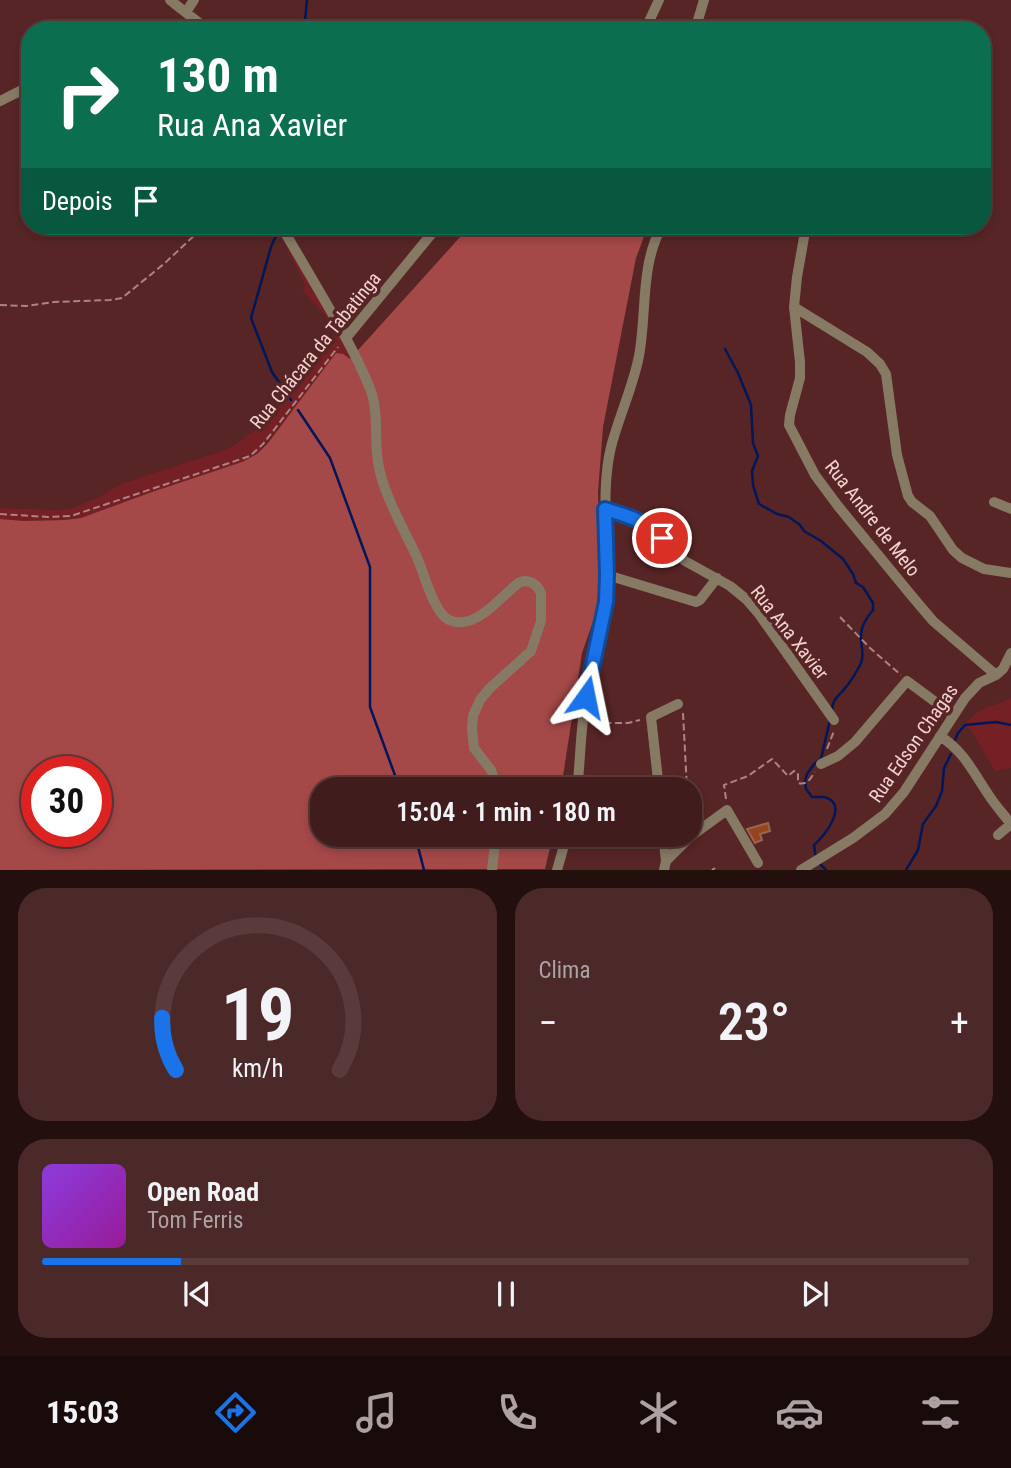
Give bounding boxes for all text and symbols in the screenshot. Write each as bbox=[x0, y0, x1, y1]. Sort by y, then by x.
text: 130 m bbox=[157, 47, 279, 104]
icon: right bbox=[42, 49, 133, 140]
text: Rua Ana Xavier bbox=[157, 106, 347, 144]
icon: arrive bbox=[127, 182, 165, 220]
text: Depois bbox=[42, 186, 113, 216]
street label: Rua Chácara da Tabatinga bbox=[245, 267, 386, 433]
street label: Rua Andre de Melo bbox=[820, 456, 925, 581]
pin bbox=[632, 508, 692, 568]
icon: arrive bbox=[643, 519, 681, 557]
street label: Rua Ana Xavier bbox=[746, 581, 834, 684]
position arrow bbox=[549, 660, 623, 734]
street label: Rua Edson Chagas bbox=[864, 680, 963, 807]
speed limit sign: 30 bbox=[21, 756, 112, 847]
text: 15:04 · 1 min · 180 m bbox=[396, 797, 616, 827]
text: Clima bbox=[539, 957, 590, 984]
text: 19 bbox=[220, 973, 294, 1059]
text: 23° bbox=[718, 992, 790, 1053]
text: − bbox=[539, 1001, 558, 1045]
text: + bbox=[950, 1001, 969, 1045]
text: km/h bbox=[232, 1054, 283, 1083]
text: Open Road bbox=[147, 1177, 259, 1207]
text: Tom Ferris bbox=[147, 1207, 243, 1234]
icon: previous bbox=[178, 1275, 216, 1313]
icon: pause bbox=[487, 1275, 525, 1313]
icon: next bbox=[796, 1275, 834, 1313]
icon: directions bbox=[211, 1388, 260, 1437]
icon: music bbox=[352, 1388, 401, 1437]
icon: phone bbox=[493, 1388, 542, 1437]
icon: climate bbox=[634, 1388, 683, 1437]
icon: car bbox=[775, 1388, 824, 1437]
icon: filters bbox=[916, 1388, 965, 1437]
text: 15:03 bbox=[46, 1393, 119, 1431]

